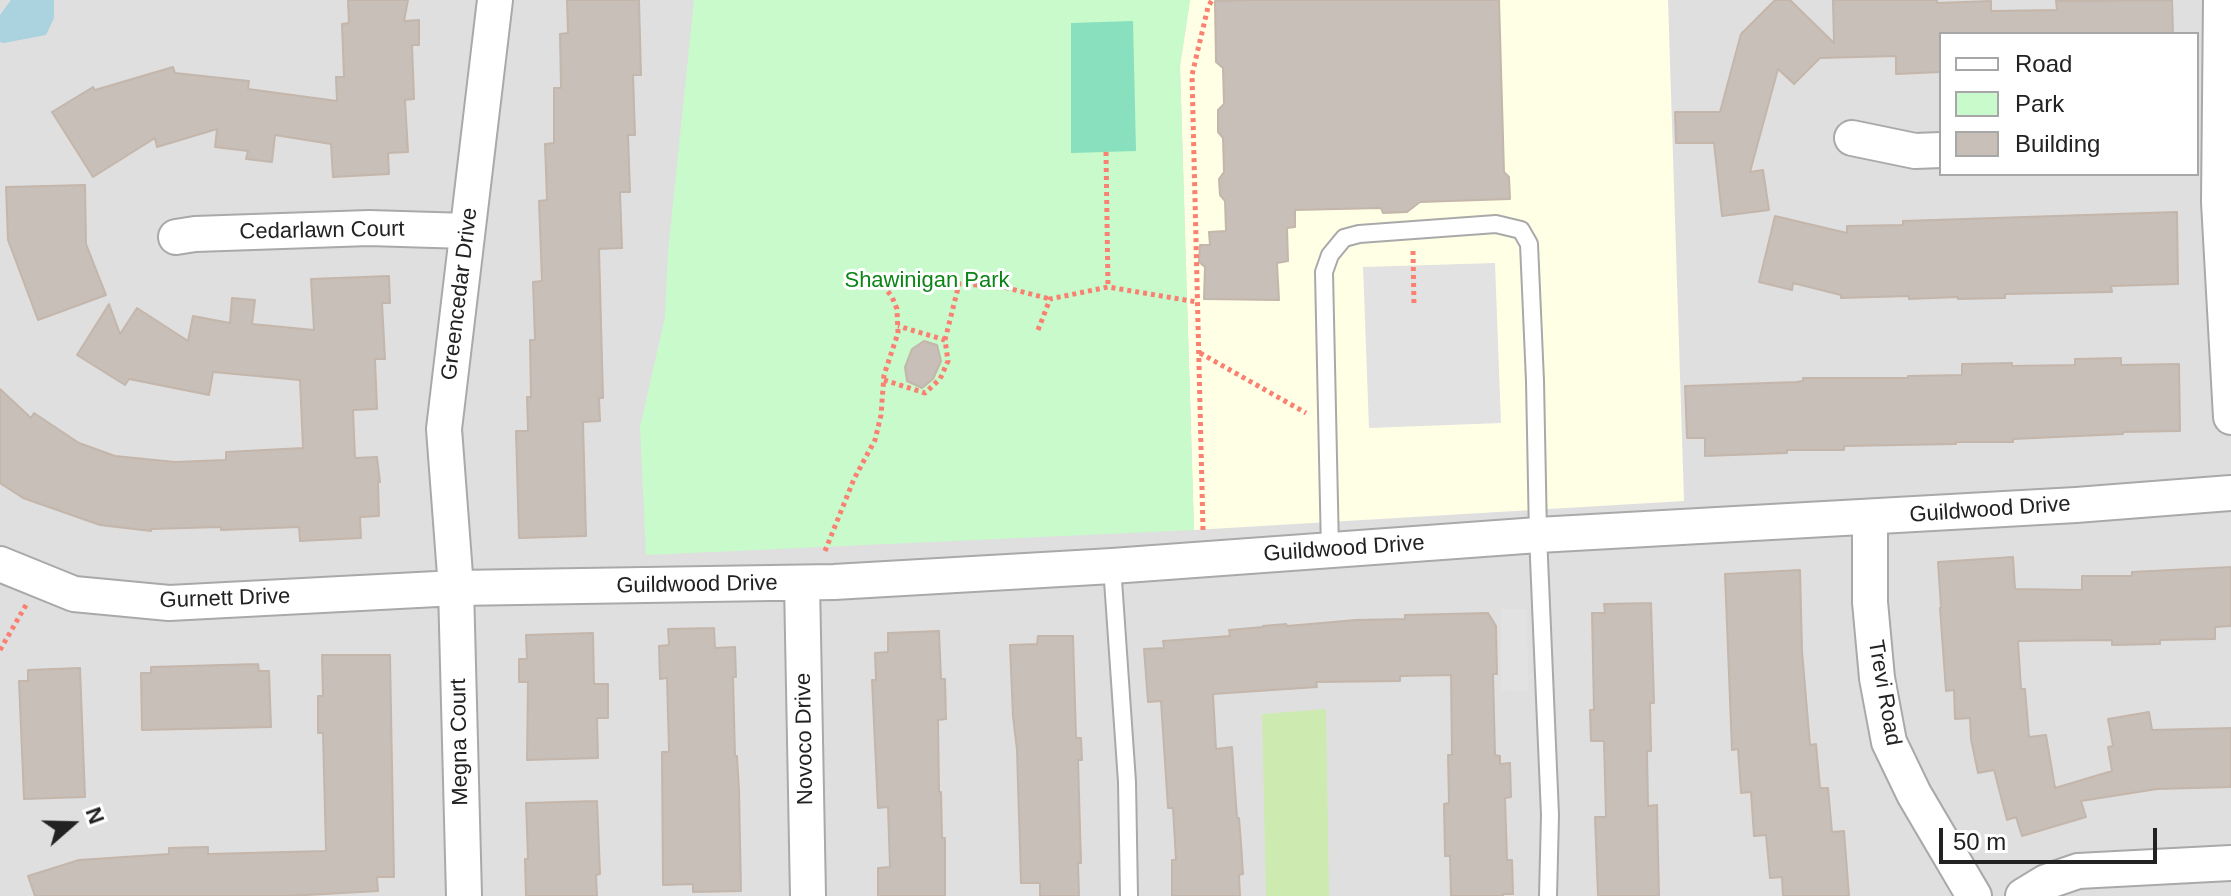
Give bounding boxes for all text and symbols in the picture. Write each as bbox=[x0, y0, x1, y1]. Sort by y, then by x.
legend bbox=[1939, 32, 2199, 176]
text: Road bbox=[2015, 50, 2072, 77]
text: Park bbox=[2015, 90, 2064, 117]
text: Building bbox=[2015, 130, 2100, 157]
street label: Greencedar Drive bbox=[436, 206, 484, 382]
street label: Cedarlawn Court bbox=[239, 216, 405, 246]
park label: Shawinigan Park bbox=[844, 268, 1010, 294]
street label: Guildwood Drive bbox=[1909, 491, 2071, 529]
street label: Guildwood Drive bbox=[1263, 530, 1425, 568]
street label: Guildwood Drive bbox=[616, 570, 778, 600]
street label: Gurnett Drive bbox=[159, 584, 291, 614]
street label: Trevi Road bbox=[1862, 638, 1906, 748]
street label: Novoco Drive bbox=[791, 673, 819, 805]
street label: Megna Court bbox=[446, 678, 474, 806]
north arrow bbox=[32, 784, 112, 864]
text: N bbox=[81, 804, 109, 827]
scale bar bbox=[1943, 812, 2161, 862]
text: 50 m bbox=[1953, 828, 2006, 855]

